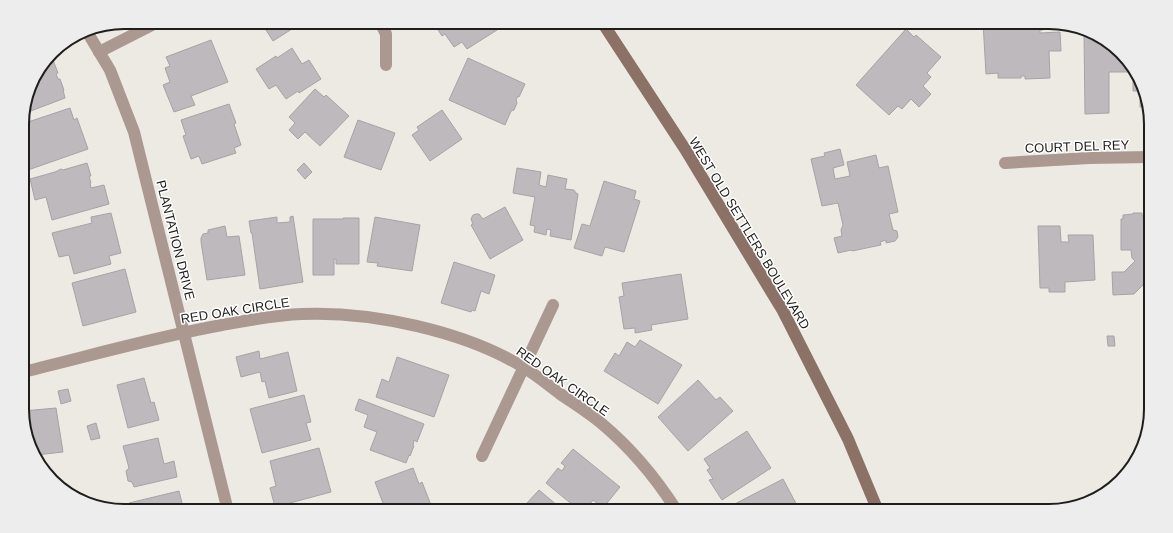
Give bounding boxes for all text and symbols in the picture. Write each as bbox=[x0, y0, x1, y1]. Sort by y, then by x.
street label: WEST OLD SETTLERS BOULEVARD bbox=[686, 135, 813, 332]
street label: COURT DEL REY bbox=[1025, 137, 1130, 156]
street label: PLANTATION DRIVE bbox=[153, 179, 198, 302]
street label: RED OAK CIRCLE bbox=[180, 294, 291, 326]
street label: RED OAK CIRCLE bbox=[513, 344, 612, 419]

